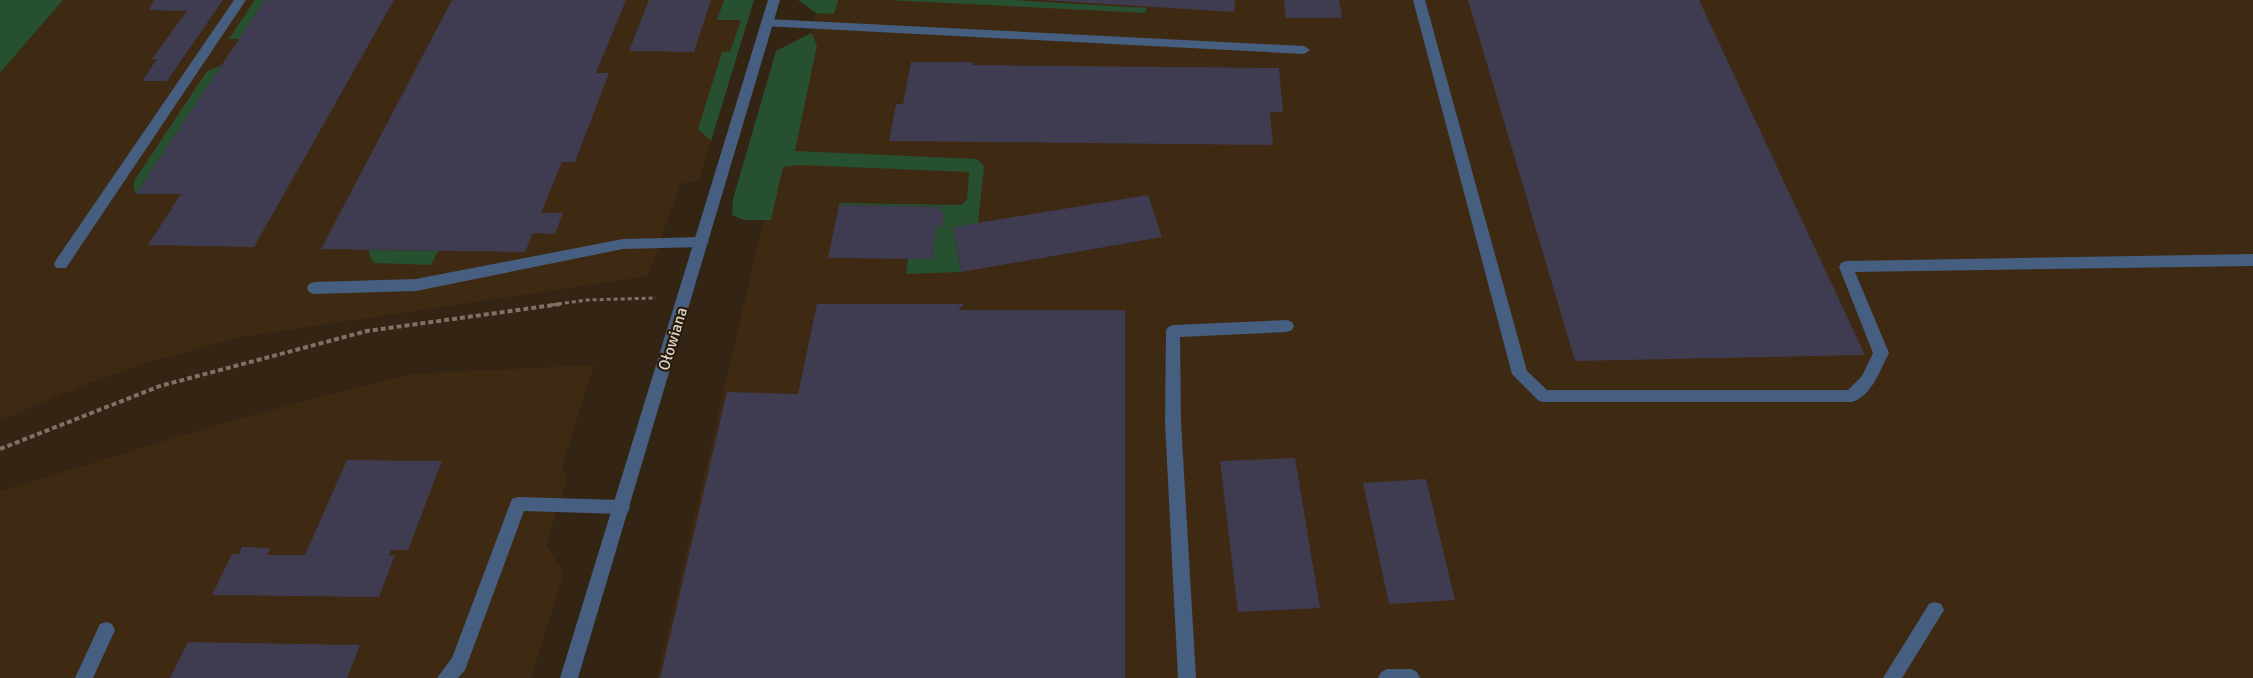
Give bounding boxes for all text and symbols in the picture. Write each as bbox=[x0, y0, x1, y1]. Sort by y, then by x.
street label: Ołowiana bbox=[654, 305, 692, 373]

